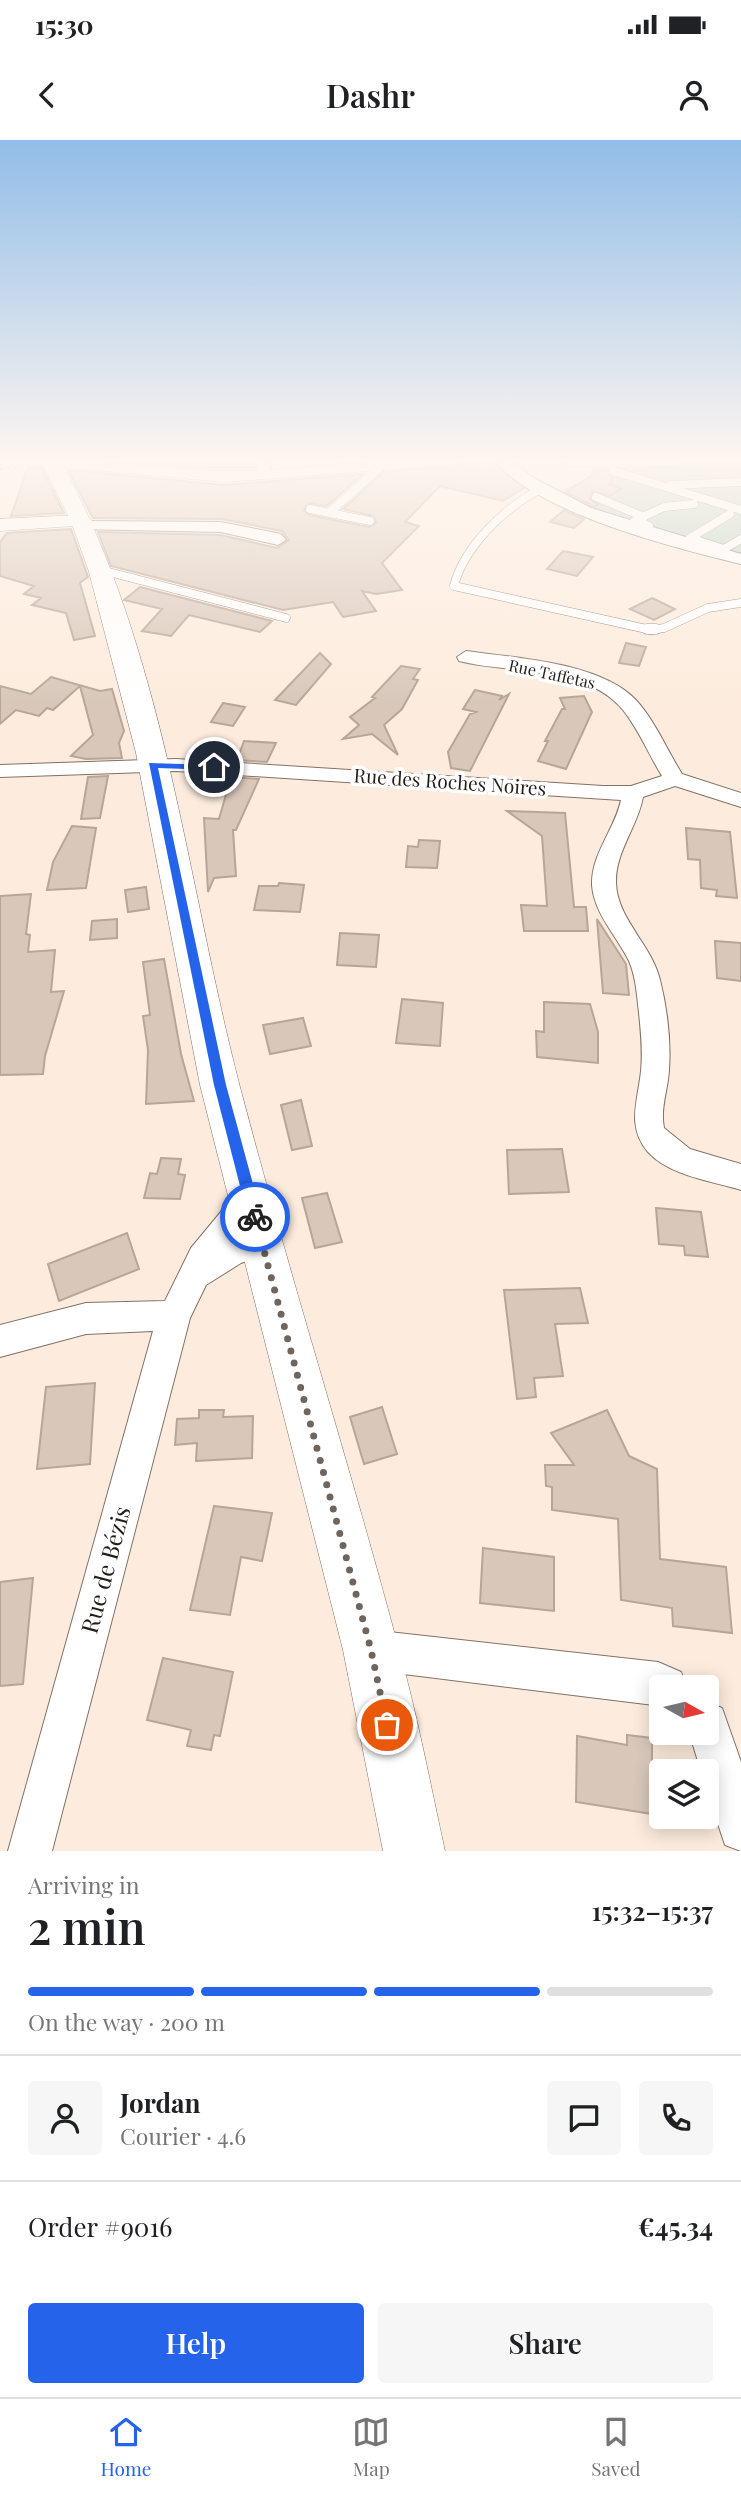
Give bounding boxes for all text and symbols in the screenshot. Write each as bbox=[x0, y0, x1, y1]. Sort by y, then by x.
text: 15:30 bbox=[35, 7, 94, 42]
text: Dashr bbox=[326, 73, 415, 116]
icon: back bbox=[28, 76, 66, 114]
icon: person bbox=[675, 76, 713, 114]
street label: Rue Taffetas bbox=[507, 654, 597, 693]
pin bbox=[184, 737, 244, 797]
icon: home bbox=[195, 748, 233, 786]
street label: Rue des Roches Noires bbox=[353, 761, 547, 801]
courier bbox=[220, 1182, 290, 1252]
icon: bike bbox=[236, 1198, 274, 1236]
street label: Rue de Bézis bbox=[73, 1503, 136, 1637]
north arrow bbox=[649, 1675, 719, 1745]
map controls bbox=[649, 1675, 719, 1829]
pin bbox=[357, 1695, 417, 1755]
icon: bag bbox=[368, 1706, 406, 1744]
button: layers bbox=[649, 1759, 719, 1829]
text: Arriving in bbox=[28, 1869, 140, 1900]
text: 15:32–15:37 bbox=[591, 1893, 713, 1928]
text: 2 min bbox=[28, 1895, 146, 1957]
text: On the way · 200 m bbox=[28, 2006, 225, 2037]
button: person bbox=[28, 2081, 102, 2155]
button: chat bbox=[547, 2081, 621, 2155]
button: phone bbox=[639, 2081, 713, 2155]
text: Jordan bbox=[120, 2085, 200, 2120]
text: Courier · 4.6 bbox=[120, 2120, 246, 2151]
text: Order #9016 bbox=[28, 2209, 173, 2244]
text: €45.34 bbox=[638, 2209, 713, 2244]
button: Help bbox=[28, 2303, 364, 2383]
button: Share bbox=[378, 2303, 713, 2383]
tab: Home bbox=[100, 2413, 151, 2481]
tab: Map bbox=[352, 2413, 390, 2481]
tab: Saved bbox=[591, 2413, 641, 2481]

